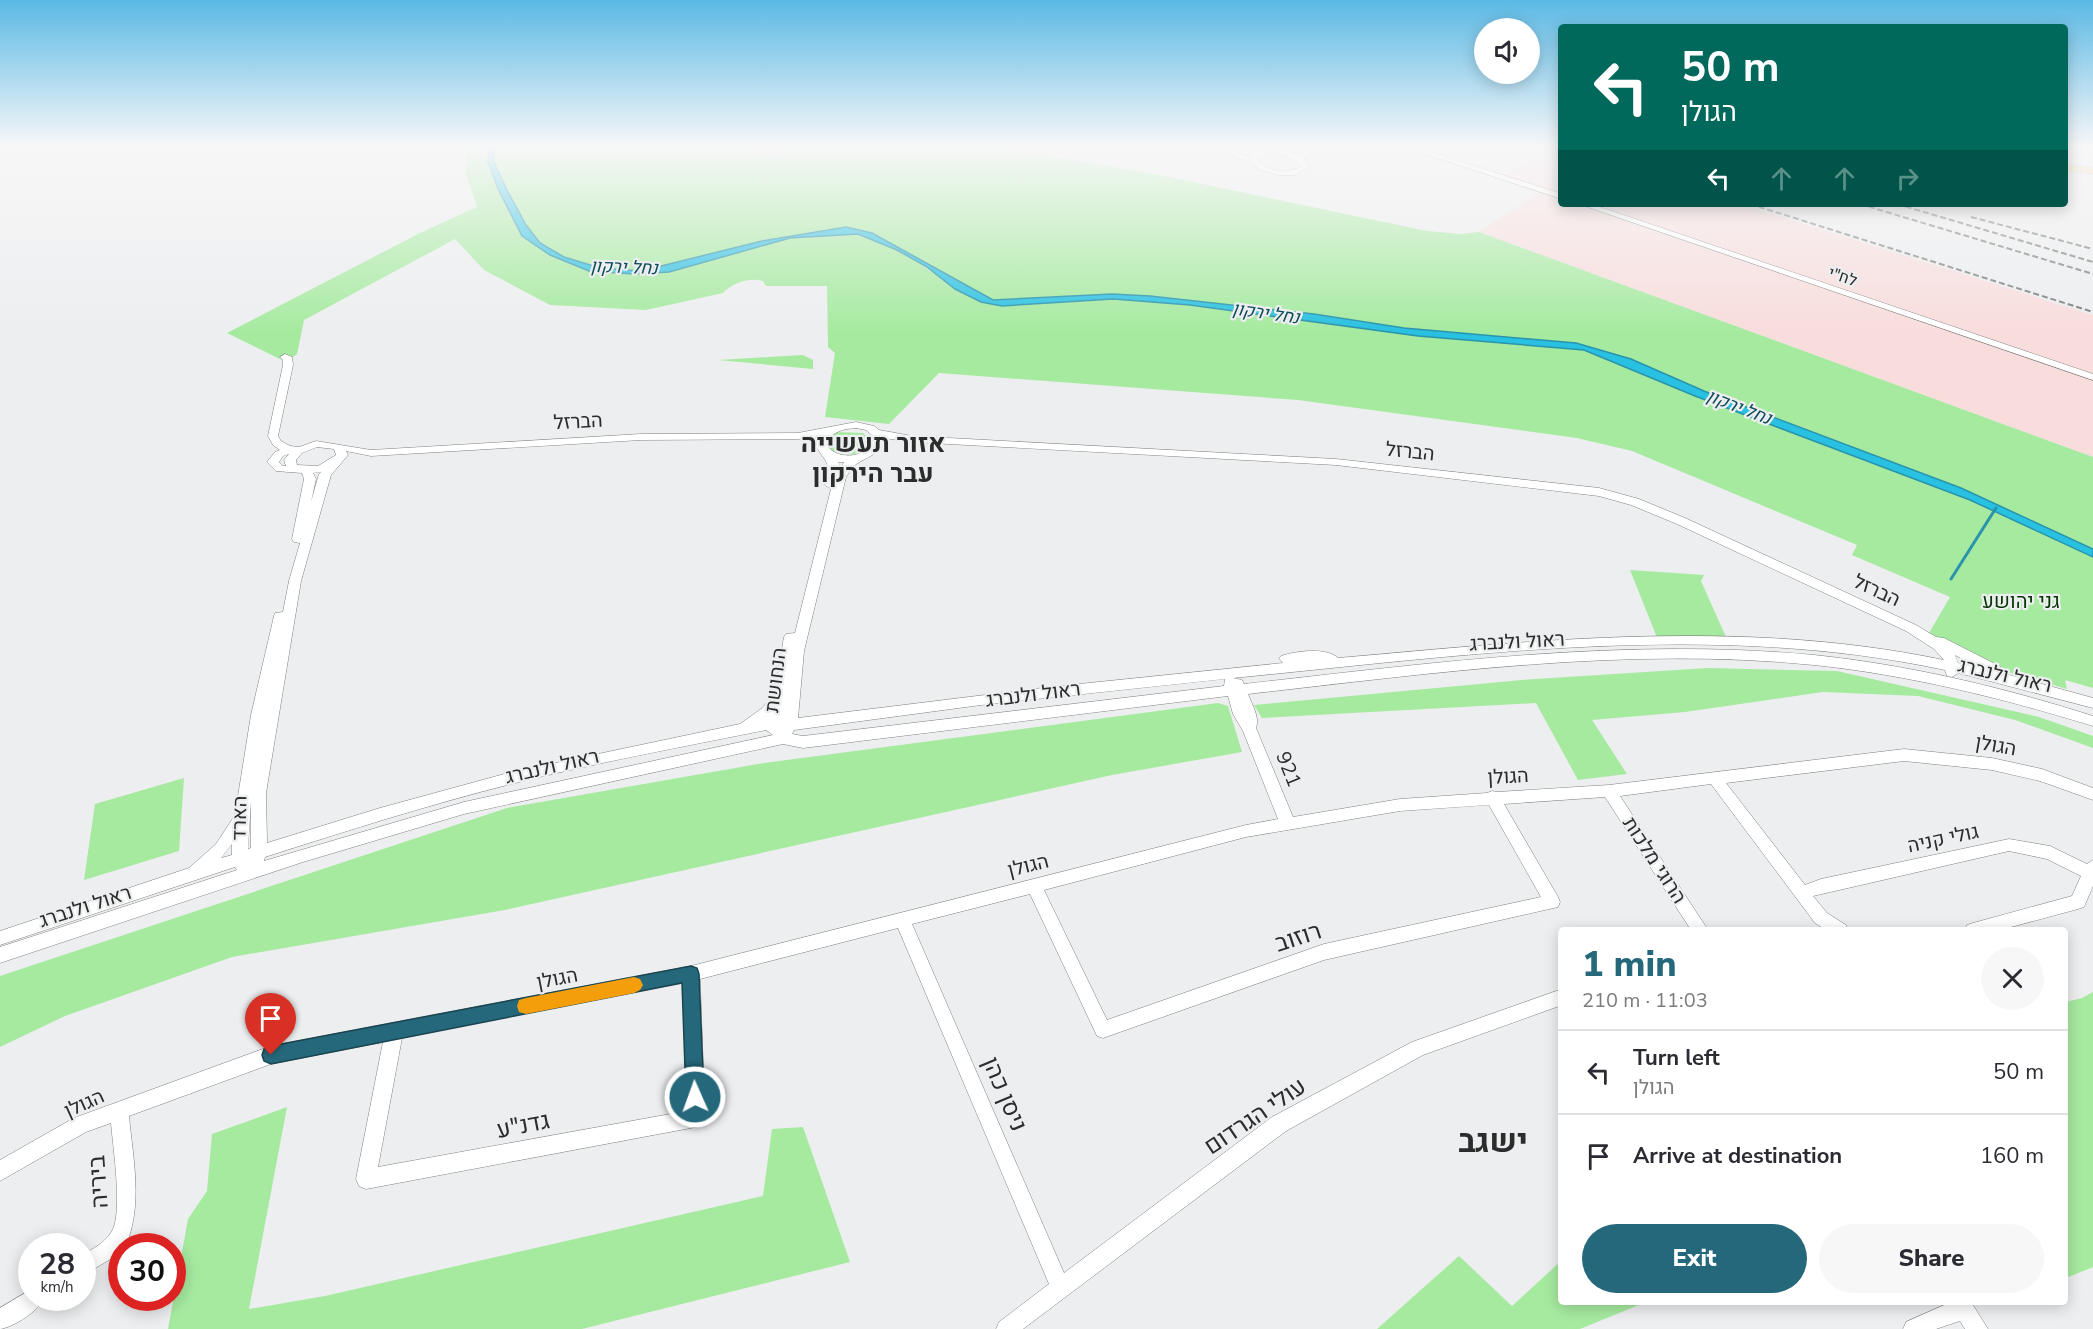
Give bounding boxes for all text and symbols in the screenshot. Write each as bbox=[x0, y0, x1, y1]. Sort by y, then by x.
map controls bbox=[1474, 18, 1540, 84]
button: sound bbox=[1474, 18, 1540, 84]
text: 50 m bbox=[1681, 39, 1780, 96]
icon: left bbox=[1582, 48, 1660, 126]
text: הגולן bbox=[1681, 94, 1737, 131]
icon: left bbox=[1702, 162, 1735, 195]
icon: ahead bbox=[1765, 162, 1798, 195]
icon: ahead bbox=[1828, 162, 1861, 195]
icon: right bbox=[1891, 162, 1924, 195]
water label: נחל ירקון bbox=[590, 254, 659, 280]
street label: לח"י bbox=[1825, 262, 1860, 292]
water label: נחל ירקון bbox=[1231, 296, 1302, 330]
water label: נחל ירקון bbox=[1703, 384, 1776, 431]
street label: הברזל bbox=[553, 407, 603, 436]
district label: אזור תעשייה עבר הירקון bbox=[801, 426, 945, 491]
street label: הברזל bbox=[1384, 435, 1436, 468]
street label: הברזל bbox=[1849, 568, 1905, 613]
park label: גני יהושע bbox=[1982, 588, 2060, 615]
street label: ראול ולנברג bbox=[1469, 626, 1565, 657]
street label: הנחושת bbox=[758, 646, 793, 714]
street label: ראול ולנברג bbox=[1955, 652, 2054, 699]
street label: ראול ולנברג bbox=[984, 675, 1082, 714]
street label: הגולן bbox=[1973, 729, 2019, 762]
street label: ראול ולנברג bbox=[503, 743, 602, 790]
street label: 921 bbox=[1269, 747, 1308, 791]
street label: הגולן bbox=[1487, 762, 1529, 791]
street label: הארד bbox=[226, 795, 253, 841]
street label: הרוגי מלכות bbox=[1616, 812, 1693, 909]
street label: גולי קניה bbox=[1905, 818, 1981, 859]
street label: הגולן bbox=[1005, 847, 1051, 884]
street label: ראול ולנברג bbox=[36, 879, 135, 934]
street label: רוזוב bbox=[1271, 915, 1325, 959]
text: 1 min bbox=[1582, 940, 1677, 989]
button: close bbox=[1981, 947, 2044, 1010]
street label: הגולן bbox=[534, 961, 580, 996]
text: 210 m · 11:03 bbox=[1582, 987, 1708, 1014]
pin bbox=[245, 993, 296, 1055]
icon: arrive bbox=[254, 1002, 287, 1035]
text: Turn left bbox=[1633, 1043, 1720, 1073]
street label: ניסן כהן bbox=[975, 1052, 1035, 1136]
icon: left bbox=[1582, 1056, 1615, 1089]
text: 50 m bbox=[1993, 1057, 2044, 1087]
position arrow bbox=[663, 1065, 727, 1129]
street label: עולי הגרדום bbox=[1198, 1070, 1312, 1162]
text: הגולן bbox=[1633, 1074, 1674, 1101]
street label: הגולן bbox=[60, 1083, 109, 1124]
street label: גדנ"ע bbox=[494, 1104, 552, 1146]
district label: ישגב bbox=[1458, 1120, 1528, 1163]
icon: arrive bbox=[1582, 1140, 1615, 1173]
text: Arrive at destination bbox=[1633, 1141, 1842, 1171]
text: 160 m bbox=[1980, 1141, 2044, 1171]
street label: ביריה bbox=[80, 1154, 116, 1210]
button: Exit bbox=[1582, 1224, 1807, 1293]
button: Share bbox=[1819, 1224, 2044, 1293]
speed limit sign: 30 bbox=[108, 1233, 186, 1311]
text: 28 bbox=[39, 1244, 75, 1285]
text: km/h bbox=[40, 1277, 74, 1297]

